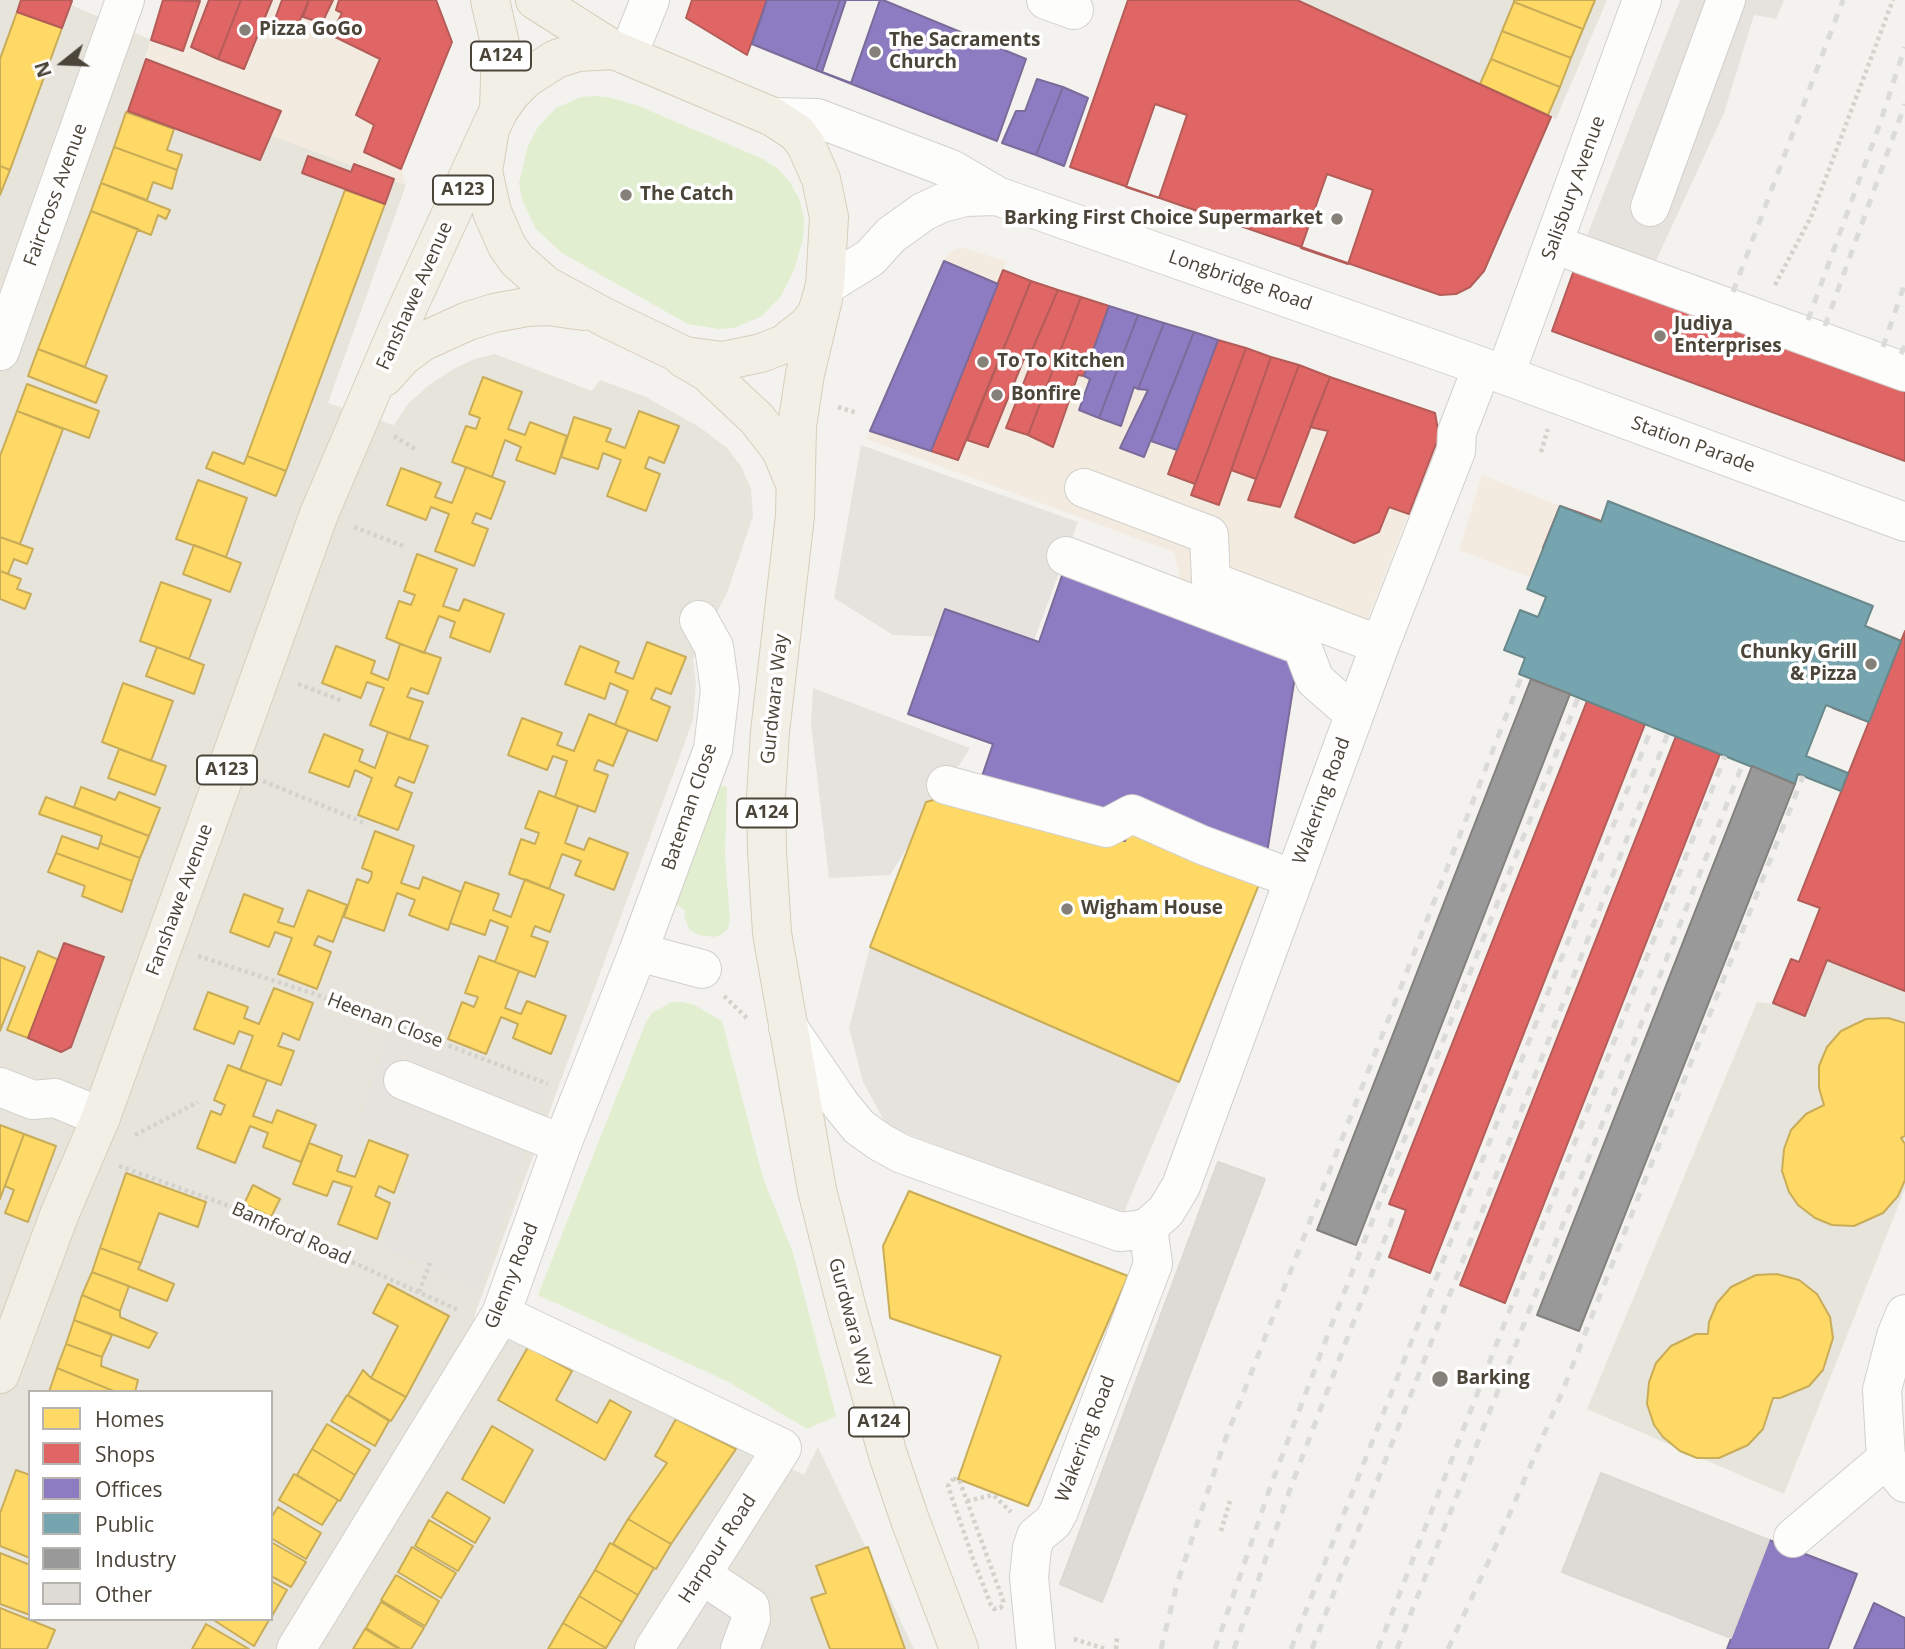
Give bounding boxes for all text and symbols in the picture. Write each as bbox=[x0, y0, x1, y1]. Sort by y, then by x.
place label: Pizza GoGo bbox=[259, 19, 363, 41]
marker: Pizza GoGo bbox=[237, 22, 253, 38]
north arrow bbox=[28, 28, 98, 98]
place label: The Sacraments Church bbox=[889, 30, 1041, 74]
road number: A124 bbox=[471, 42, 531, 70]
marker: The Sacraments Church bbox=[867, 44, 883, 60]
text: N bbox=[28, 58, 58, 81]
street label: Salisbury Avenue bbox=[1537, 113, 1611, 263]
street label: Faircross Avenue bbox=[20, 120, 92, 270]
road number: A123 bbox=[433, 176, 493, 204]
place label: The Catch bbox=[640, 184, 734, 206]
marker: The Catch bbox=[618, 187, 634, 203]
place label: Barking First Choice Supermarket bbox=[1004, 208, 1323, 230]
marker: Barking First Choice Supermarket bbox=[1329, 211, 1345, 227]
street label: Fanshawe Avenue bbox=[372, 218, 458, 374]
street label: Longbridge Road bbox=[1165, 246, 1315, 316]
place label: Judiya Enterprises bbox=[1674, 314, 1782, 358]
marker: Judiya Enterprises bbox=[1652, 328, 1668, 344]
place label: To To Kitchen bbox=[997, 351, 1125, 373]
marker: To To Kitchen bbox=[975, 354, 991, 370]
place label: Bonfire bbox=[1011, 384, 1081, 406]
marker: Bonfire bbox=[989, 387, 1005, 403]
street label: Station Parade bbox=[1628, 412, 1758, 478]
street label: Gurdwara Way bbox=[757, 633, 793, 765]
place label: Chunky Grill & Pizza bbox=[1740, 642, 1857, 686]
marker: Chunky Grill & Pizza bbox=[1863, 656, 1879, 672]
street label: Wakering Road bbox=[1288, 734, 1356, 868]
street label: Bateman Close bbox=[658, 740, 722, 874]
road number: A123 bbox=[197, 756, 257, 784]
road number: A124 bbox=[737, 798, 797, 828]
street label: Fanshawe Avenue bbox=[142, 821, 218, 979]
place label: Wigham House bbox=[1081, 898, 1223, 920]
marker: Wigham House bbox=[1059, 901, 1075, 917]
street label: Heenan Close bbox=[324, 988, 446, 1054]
street label: Bamford Road bbox=[228, 1198, 354, 1270]
street label: Glenny Road bbox=[480, 1220, 544, 1332]
street label: Gurdwara Way bbox=[823, 1256, 879, 1388]
place label: Barking bbox=[1456, 1368, 1530, 1390]
marker: Barking bbox=[1430, 1369, 1450, 1389]
street label: Wakering Road bbox=[1051, 1373, 1121, 1505]
legend bbox=[28, 1390, 273, 1621]
text: Homes bbox=[95, 1405, 164, 1433]
road number: A124 bbox=[849, 1408, 909, 1436]
text: Shops bbox=[95, 1440, 155, 1468]
text: Offices bbox=[95, 1475, 163, 1503]
street label: Harpour Road bbox=[674, 1490, 762, 1608]
text: Public bbox=[95, 1510, 154, 1538]
text: Industry bbox=[95, 1545, 176, 1573]
text: Other bbox=[95, 1580, 152, 1608]

